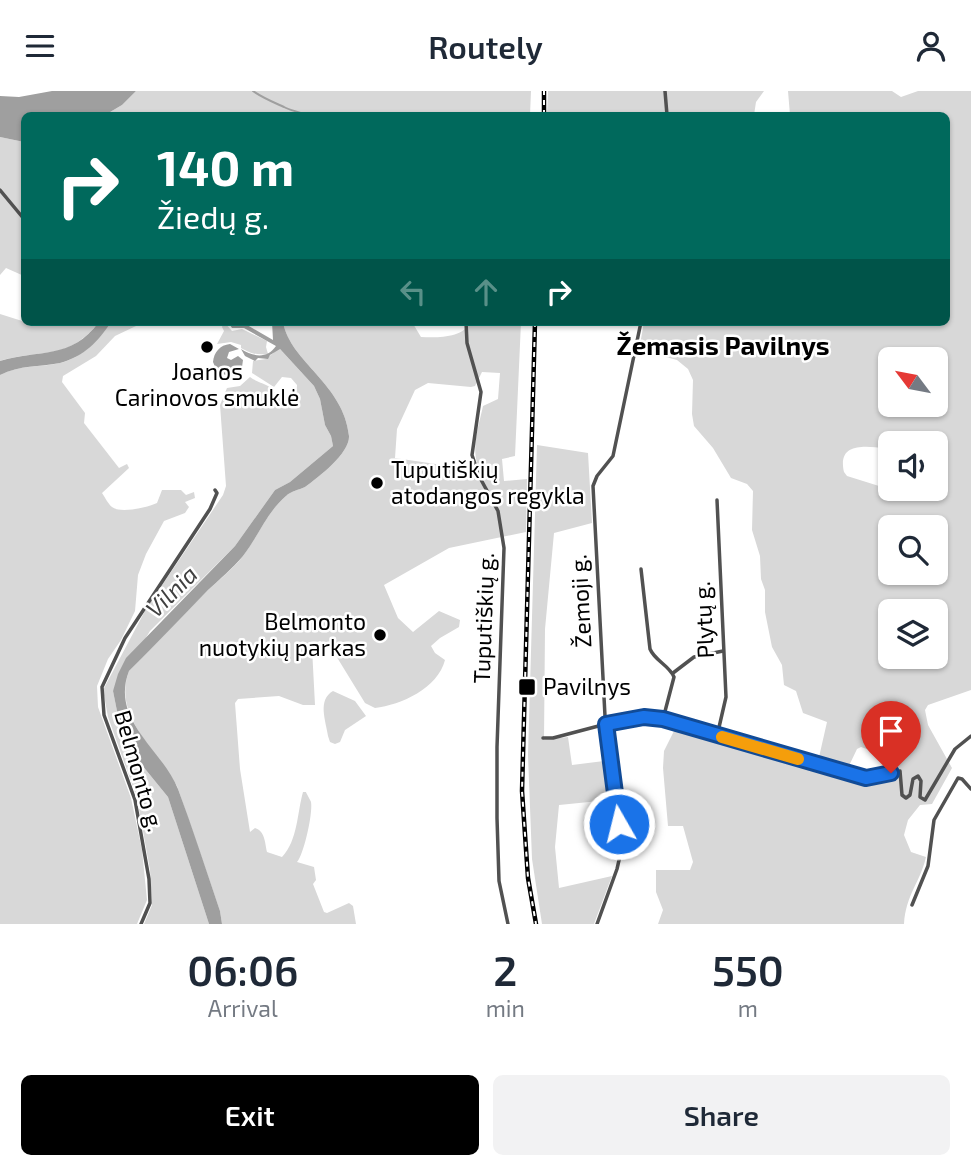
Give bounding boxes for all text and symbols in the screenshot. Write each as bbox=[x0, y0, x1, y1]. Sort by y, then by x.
icon: menu bbox=[21, 27, 59, 65]
text: Routely bbox=[428, 27, 543, 65]
icon: person bbox=[912, 27, 950, 65]
text: 140 m bbox=[157, 137, 294, 196]
icon: right bbox=[42, 140, 133, 231]
text: Žiedų g. bbox=[157, 197, 269, 235]
icon: left bbox=[394, 273, 432, 311]
icon: ahead bbox=[467, 273, 505, 311]
icon: right bbox=[540, 273, 578, 311]
district label: Žemasis Pavilnys bbox=[616, 329, 830, 361]
marker: Joanos Carinovos smuklė bbox=[199, 339, 215, 355]
north arrow bbox=[878, 347, 948, 417]
map controls bbox=[878, 347, 948, 669]
place label: Joanos Carinovos smuklė bbox=[115, 357, 299, 411]
button: sound bbox=[878, 431, 948, 501]
place label: Tuputiškių atodangos regykla bbox=[391, 455, 585, 509]
marker: Tuputiškių atodangos regykla bbox=[369, 475, 385, 491]
button: search bbox=[878, 515, 948, 585]
street label: Tuputiškių g. bbox=[467, 552, 499, 684]
street label: Žemoji g. bbox=[564, 554, 596, 648]
water label: Vilnia bbox=[139, 559, 203, 623]
street label: Plytų g. bbox=[687, 581, 719, 659]
button: layers bbox=[878, 599, 948, 669]
place label: Belmonto nuotykių parkas bbox=[199, 607, 366, 661]
marker: Belmonto nuotykių parkas bbox=[372, 627, 388, 643]
place label: Pavilnys bbox=[543, 672, 631, 700]
marker: Pavilnys bbox=[517, 677, 537, 697]
pin bbox=[861, 701, 921, 773]
street label: Belmonto g. bbox=[109, 707, 171, 835]
icon: arrive bbox=[872, 712, 910, 750]
position arrow bbox=[582, 787, 656, 861]
text: 06:06 bbox=[187, 944, 298, 994]
text: 2 bbox=[493, 944, 517, 994]
text: 550 bbox=[712, 944, 784, 994]
text: Arrival bbox=[208, 994, 278, 1022]
text: min bbox=[486, 994, 525, 1022]
text: m bbox=[738, 994, 758, 1022]
button: Exit bbox=[21, 1075, 479, 1155]
button: Share bbox=[493, 1075, 950, 1155]

